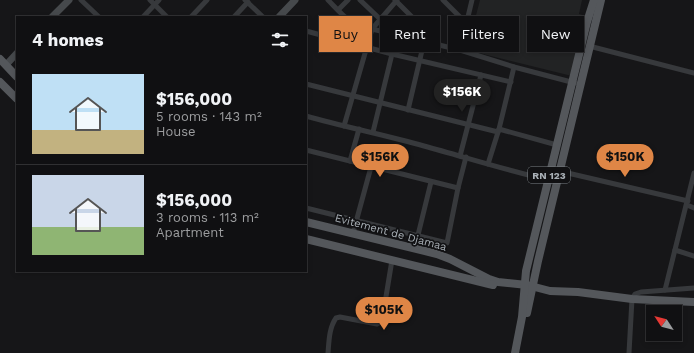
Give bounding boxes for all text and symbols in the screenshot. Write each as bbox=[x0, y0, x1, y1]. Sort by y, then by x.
chip: Buy bbox=[319, 16, 372, 52]
chip: Rent bbox=[380, 16, 440, 52]
chip: Filters bbox=[448, 16, 519, 52]
chip: New bbox=[527, 16, 584, 52]
icon: filters bbox=[269, 29, 291, 51]
text: 4 homes bbox=[32, 30, 103, 50]
pin: $156K bbox=[434, 79, 490, 113]
text: $156K bbox=[443, 84, 481, 99]
text: $156,000 bbox=[156, 89, 232, 109]
icon: home bbox=[64, 90, 112, 138]
text: 5 rooms · 143 m² bbox=[156, 109, 262, 124]
text: House bbox=[156, 124, 196, 139]
pin: $156K bbox=[352, 144, 408, 178]
pin: $150K bbox=[597, 144, 653, 178]
text: $156K bbox=[361, 149, 399, 164]
text: $150K bbox=[606, 149, 644, 164]
road number: RN 123 bbox=[528, 167, 570, 183]
text: $156,000 bbox=[156, 190, 232, 210]
icon: home bbox=[64, 191, 112, 239]
text: 3 rooms · 113 m² bbox=[156, 210, 259, 225]
street label: Evitement de Djamaa bbox=[334, 211, 448, 254]
text: Apartment bbox=[156, 225, 224, 240]
pin: $105K bbox=[356, 297, 412, 331]
text: $105K bbox=[365, 302, 403, 317]
north arrow bbox=[646, 305, 682, 341]
map controls bbox=[646, 305, 682, 341]

